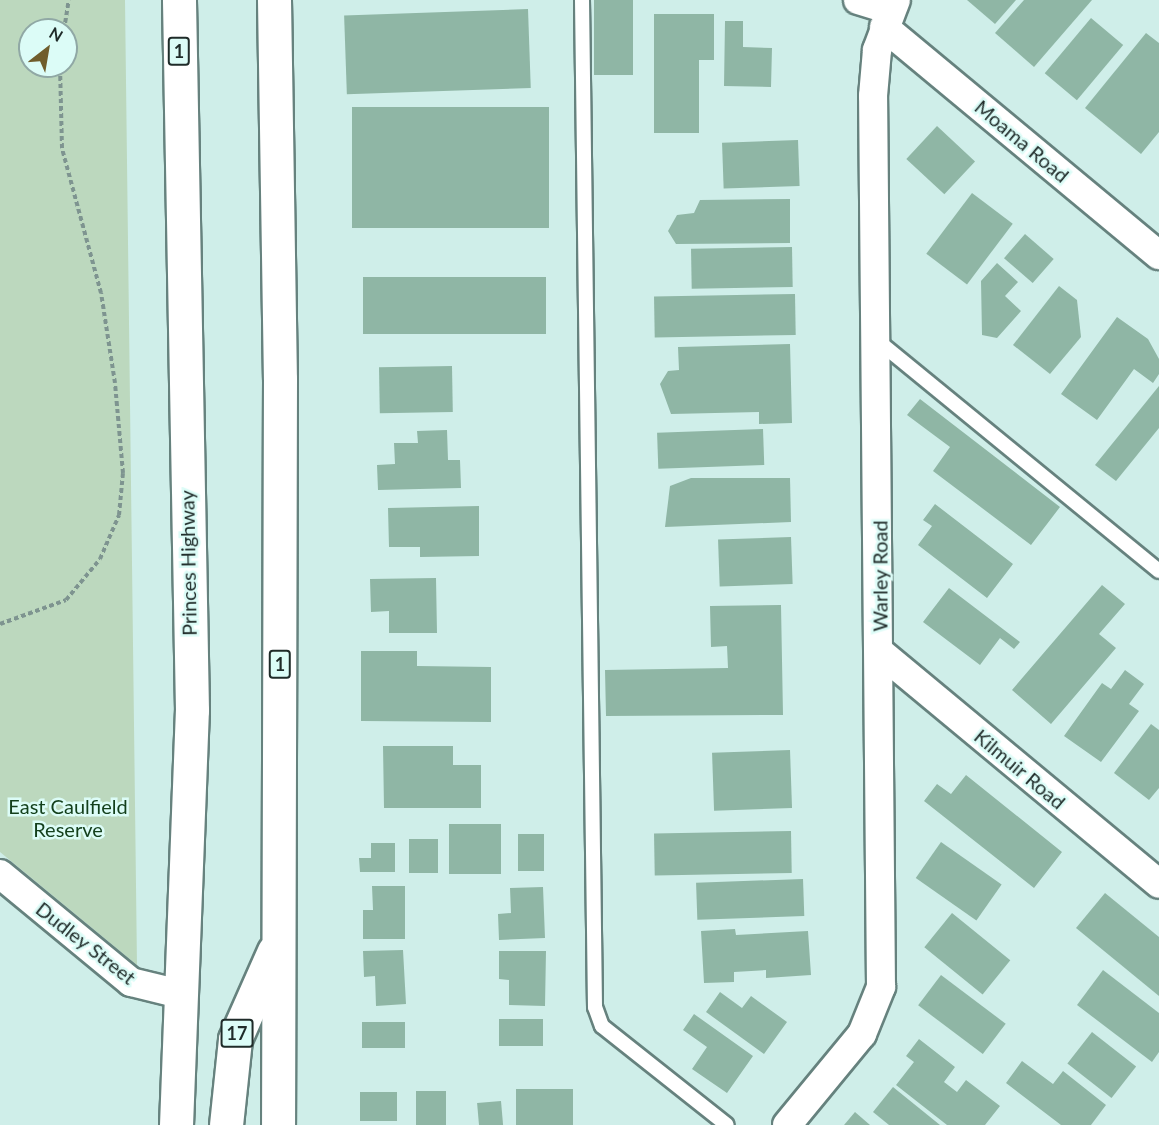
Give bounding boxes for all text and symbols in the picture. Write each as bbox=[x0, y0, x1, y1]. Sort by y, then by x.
north arrow bbox=[18, 18, 78, 78]
text: N bbox=[46, 23, 67, 45]
road number: 1 bbox=[167, 36, 191, 66]
street label: Moama Road bbox=[970, 95, 1074, 187]
street label: Princes Highway bbox=[175, 490, 201, 636]
street label: Warley Road bbox=[868, 520, 892, 632]
road number: 1 bbox=[268, 649, 292, 679]
street label: Kilmuir Road bbox=[969, 724, 1071, 814]
park label: East Caulfield Reserve bbox=[8, 794, 128, 841]
street label: Dudley Street bbox=[31, 896, 141, 990]
road number: 17 bbox=[220, 1018, 254, 1048]

